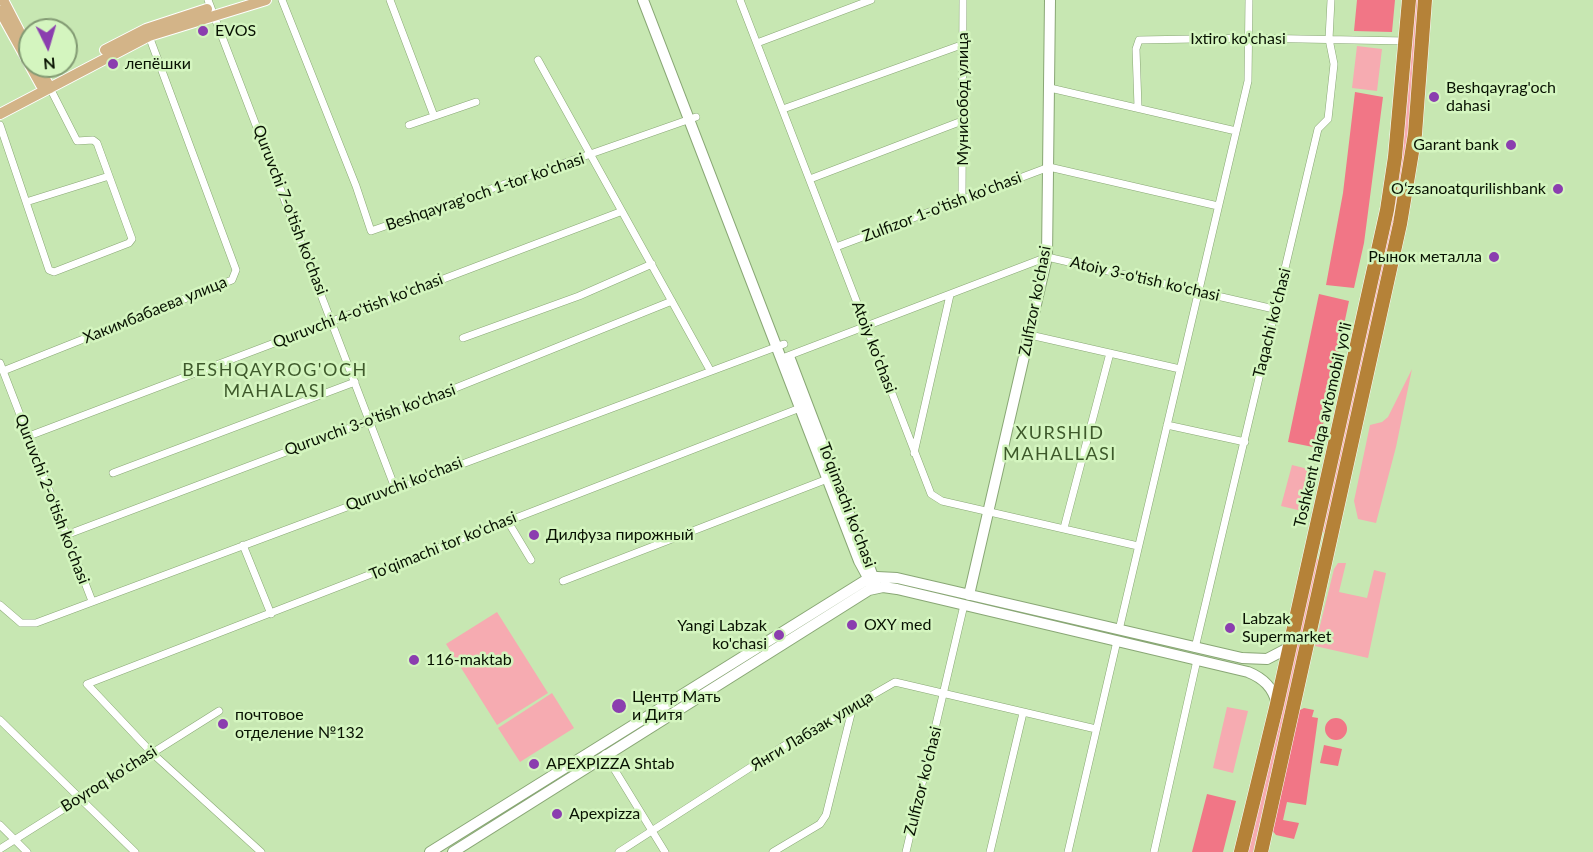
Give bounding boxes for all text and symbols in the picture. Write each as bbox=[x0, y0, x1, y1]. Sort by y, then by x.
north arrow bbox=[18, 18, 78, 78]
place label: EVOS bbox=[215, 21, 256, 41]
marker: EVOS bbox=[196, 24, 210, 38]
street label: Ixtiro ko'chasi bbox=[1190, 29, 1286, 49]
street label: Мунисобод улица bbox=[953, 32, 973, 166]
text: N bbox=[42, 54, 56, 74]
place label: лепёшки bbox=[125, 54, 191, 74]
marker: лепёшки bbox=[106, 57, 120, 71]
place label: Beshqayrag'och dahasi bbox=[1446, 78, 1556, 116]
marker: Beshqayrag'och dahasi bbox=[1427, 90, 1441, 104]
street label: Quruvchi 7-o'tish ko'chasi bbox=[249, 122, 331, 298]
place label: Garant bank bbox=[1413, 135, 1499, 155]
marker: Garant bank bbox=[1504, 138, 1518, 152]
street label: Beshqayrag'och 1-tor ko'chasi bbox=[383, 149, 587, 235]
street label: Zulfizor 1-o'tish ko'chasi bbox=[860, 168, 1024, 246]
place label: Oʻzsanoatqurilishbank bbox=[1391, 179, 1546, 199]
marker: Oʻzsanoatqurilishbank bbox=[1551, 182, 1565, 196]
street label: Zulfizor ko'chasi bbox=[1015, 244, 1055, 358]
place label: Рынок металла bbox=[1368, 247, 1482, 267]
marker: Рынок металла bbox=[1487, 250, 1501, 264]
street label: Atoiy 3-o'tish ko'chasi bbox=[1068, 252, 1222, 306]
street label: Taqachi koʻchasi bbox=[1249, 266, 1295, 380]
street label: Quruvchi 4-o'tish ko'chasi bbox=[270, 270, 446, 352]
street label: Хакимбабаева улица bbox=[80, 272, 230, 348]
street label: Atoiy koʻchasi bbox=[848, 298, 900, 396]
street label: Toshkent halqa avtomobil yo'li bbox=[1290, 320, 1356, 530]
district label: BESHQAYROG'OCH MAHALASI bbox=[182, 359, 368, 401]
street label: Quruvchi 3-o'tish ko'chasi bbox=[282, 380, 458, 460]
street label: Quruvchi 2-o'tish ko'chasi bbox=[11, 411, 93, 587]
district label: XURSHID MAHALLASI bbox=[1003, 422, 1117, 464]
street label: To'qimachi ko'chasi bbox=[814, 440, 880, 570]
street label: Quruvchi ko'chasi bbox=[343, 453, 465, 515]
street label: To'qimachi tor ko'chasi bbox=[367, 508, 519, 584]
place label: Дилфуза пирожный bbox=[546, 525, 694, 545]
marker: Дилфуза пирожный bbox=[527, 528, 541, 542]
place label: Labzak Supermarket bbox=[1242, 609, 1331, 647]
place label: OXY med bbox=[864, 615, 931, 635]
place label: Yangi Labzak ko'chasi bbox=[677, 616, 767, 654]
marker: OXY med bbox=[845, 618, 859, 632]
marker: Labzak Supermarket bbox=[1223, 621, 1237, 635]
marker: Yangi Labzak ko'chasi bbox=[772, 628, 786, 642]
place label: 116-maktab bbox=[426, 650, 512, 670]
marker: 116-maktab bbox=[407, 653, 421, 667]
place label: Центр Мать и Дитя bbox=[632, 687, 721, 725]
street label: Янги Лабзак улица bbox=[747, 687, 877, 775]
marker: Центр Мать и Дитя bbox=[610, 697, 628, 715]
place label: почтовое отделение №132 bbox=[235, 705, 364, 743]
marker: почтовое отделение №132 bbox=[216, 717, 230, 731]
street label: Zulfizor ko'chasi bbox=[900, 724, 946, 838]
street label: Boyroq ko'chasi bbox=[57, 742, 161, 816]
place label: APEXPIZZA Shtab bbox=[546, 754, 674, 774]
marker: APEXPIZZA Shtab bbox=[527, 757, 541, 771]
place label: Apexpizza bbox=[569, 804, 640, 824]
marker: Apexpizza bbox=[550, 807, 564, 821]

